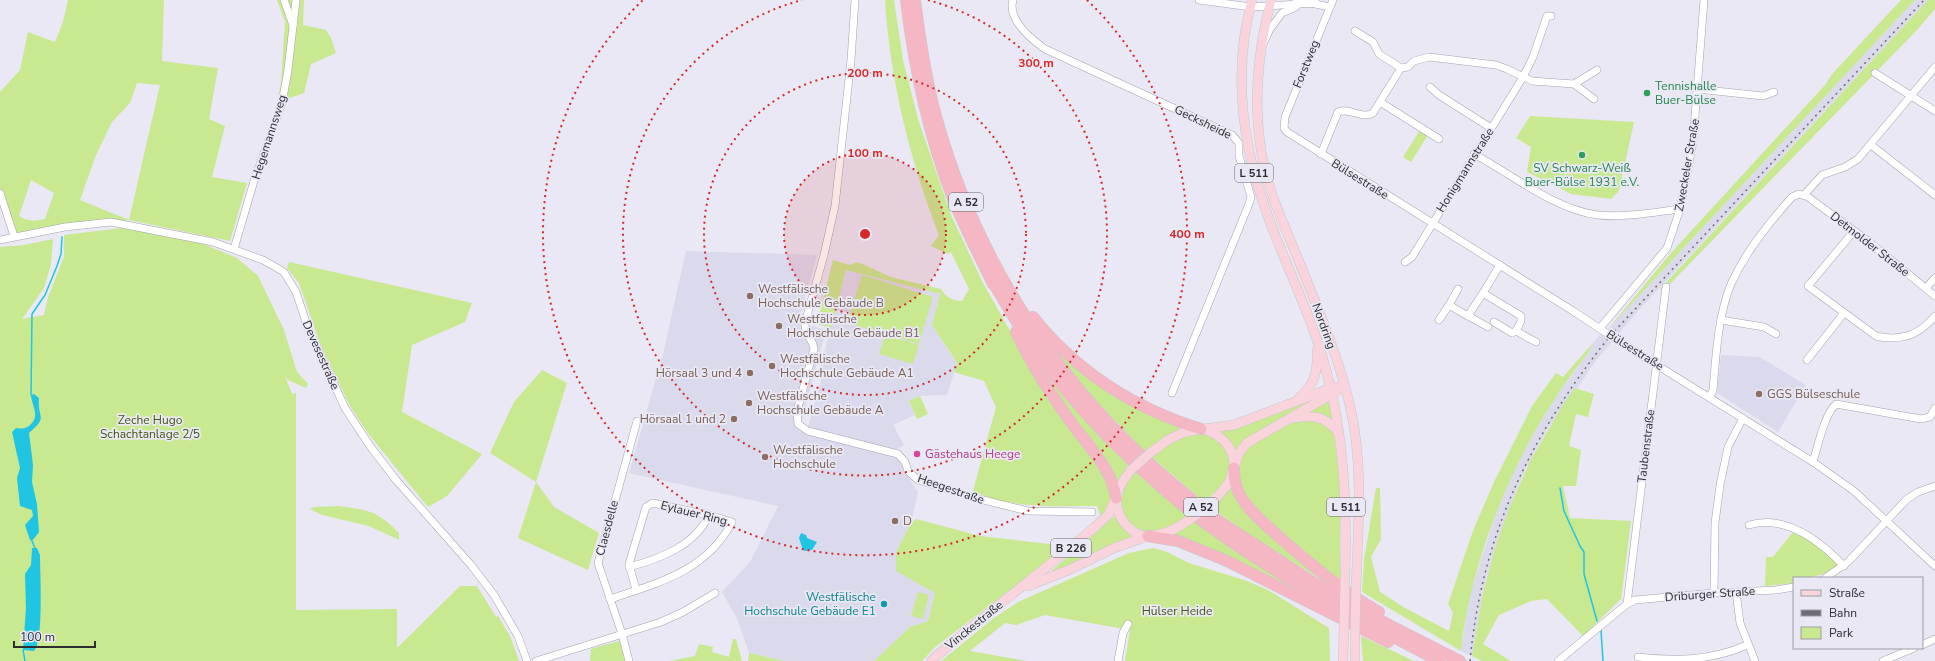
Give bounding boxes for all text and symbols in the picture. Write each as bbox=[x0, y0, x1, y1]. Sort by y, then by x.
street label: Forstweg bbox=[1289, 38, 1323, 90]
text: 300 m bbox=[1018, 55, 1054, 71]
text: 200 m bbox=[847, 65, 883, 81]
place label: Tennishalle Buer-Bülse bbox=[1655, 78, 1716, 108]
marker: Tennishalle Buer-Bülse bbox=[1642, 88, 1652, 98]
street label: Hegemannsweg bbox=[248, 93, 290, 181]
street label: Gecksheide bbox=[1172, 101, 1234, 143]
street label: Zweckeler Straße bbox=[1671, 117, 1703, 213]
street label: Honigmannstraße bbox=[1433, 125, 1497, 215]
text: 100 m bbox=[847, 145, 883, 161]
marker: SV Schwarz-Weiß Buer-Bülse 1931 e.V. bbox=[1577, 150, 1587, 160]
street label: Bülsestraße bbox=[1328, 155, 1392, 203]
place label: SV Schwarz-Weiß Buer-Bülse 1931 e.V. bbox=[1525, 160, 1639, 190]
road number: L 511 bbox=[1235, 164, 1273, 182]
road number: A 52 bbox=[949, 193, 983, 211]
street label: Detmolder Straße bbox=[1827, 208, 1913, 280]
text: 400 m bbox=[1169, 226, 1205, 242]
centre of rings bbox=[858, 227, 872, 241]
place label: Westfälische Hochschule Gebäude B bbox=[758, 281, 884, 311]
marker: Westfälische Hochschule Gebäude B bbox=[745, 291, 755, 301]
street label: Nordring bbox=[1308, 301, 1340, 351]
place label: Westfälische Hochschule Gebäude B1 bbox=[787, 311, 920, 341]
street label: Devesestraße bbox=[299, 318, 343, 392]
marker: Westfälische Hochschule Gebäude B1 bbox=[774, 321, 784, 331]
street label: Bülsestraße bbox=[1603, 326, 1667, 374]
place label: Westfälische Hochschule Gebäude A1 bbox=[780, 351, 914, 381]
marker: Westfälische Hochschule Gebäude A1 bbox=[767, 361, 777, 371]
place label: Hörsaal 3 und 4 bbox=[656, 365, 742, 381]
marker: Hörsaal 3 und 4 bbox=[745, 368, 755, 378]
place label: GGS Bülseschule bbox=[1767, 386, 1860, 402]
place label: Westfälische Hochschule Gebäude A bbox=[757, 388, 884, 418]
marker: GGS Bülseschule bbox=[1754, 389, 1764, 399]
marker: Westfälische Hochschule Gebäude A bbox=[744, 398, 754, 408]
street label: Taubenstraße bbox=[1634, 408, 1658, 484]
place label: Hörsaal 1 und 2 bbox=[640, 411, 726, 427]
park label: Zeche Hugo Schachtanlage 2/5 bbox=[100, 412, 200, 442]
marker: Hörsaal 1 und 2 bbox=[729, 414, 739, 424]
place label: Westfälische Hochschule bbox=[773, 442, 843, 472]
place label: Gästehaus Heege bbox=[925, 446, 1020, 462]
marker: Gästehaus Heege bbox=[912, 449, 922, 459]
marker: Westfälische Hochschule bbox=[760, 452, 770, 462]
street label: Heegestraße bbox=[915, 470, 987, 508]
street label: Eylauer Ring bbox=[659, 497, 729, 529]
street label: Claesdelle bbox=[592, 498, 622, 558]
road number: A 52 bbox=[1184, 498, 1218, 516]
road number: L 511 bbox=[1327, 498, 1365, 516]
place label: D bbox=[903, 513, 912, 529]
marker: D bbox=[890, 516, 900, 526]
road number: B 226 bbox=[1051, 539, 1091, 557]
legend bbox=[1793, 577, 1923, 649]
street label: Driburger Straße bbox=[1664, 583, 1756, 605]
text: Straße bbox=[1829, 585, 1865, 601]
place label: Westfälische Hochschule Gebäude E1 bbox=[744, 589, 876, 619]
street label: Vinckestraße bbox=[941, 597, 1006, 654]
marker: Westfälische Hochschule Gebäude E1 bbox=[879, 599, 889, 609]
park label: Hülser Heide bbox=[1142, 603, 1212, 619]
text: Bahn bbox=[1829, 605, 1857, 621]
scale bar bbox=[14, 623, 95, 649]
text: Park bbox=[1829, 625, 1854, 641]
text: 100 m bbox=[20, 629, 55, 645]

